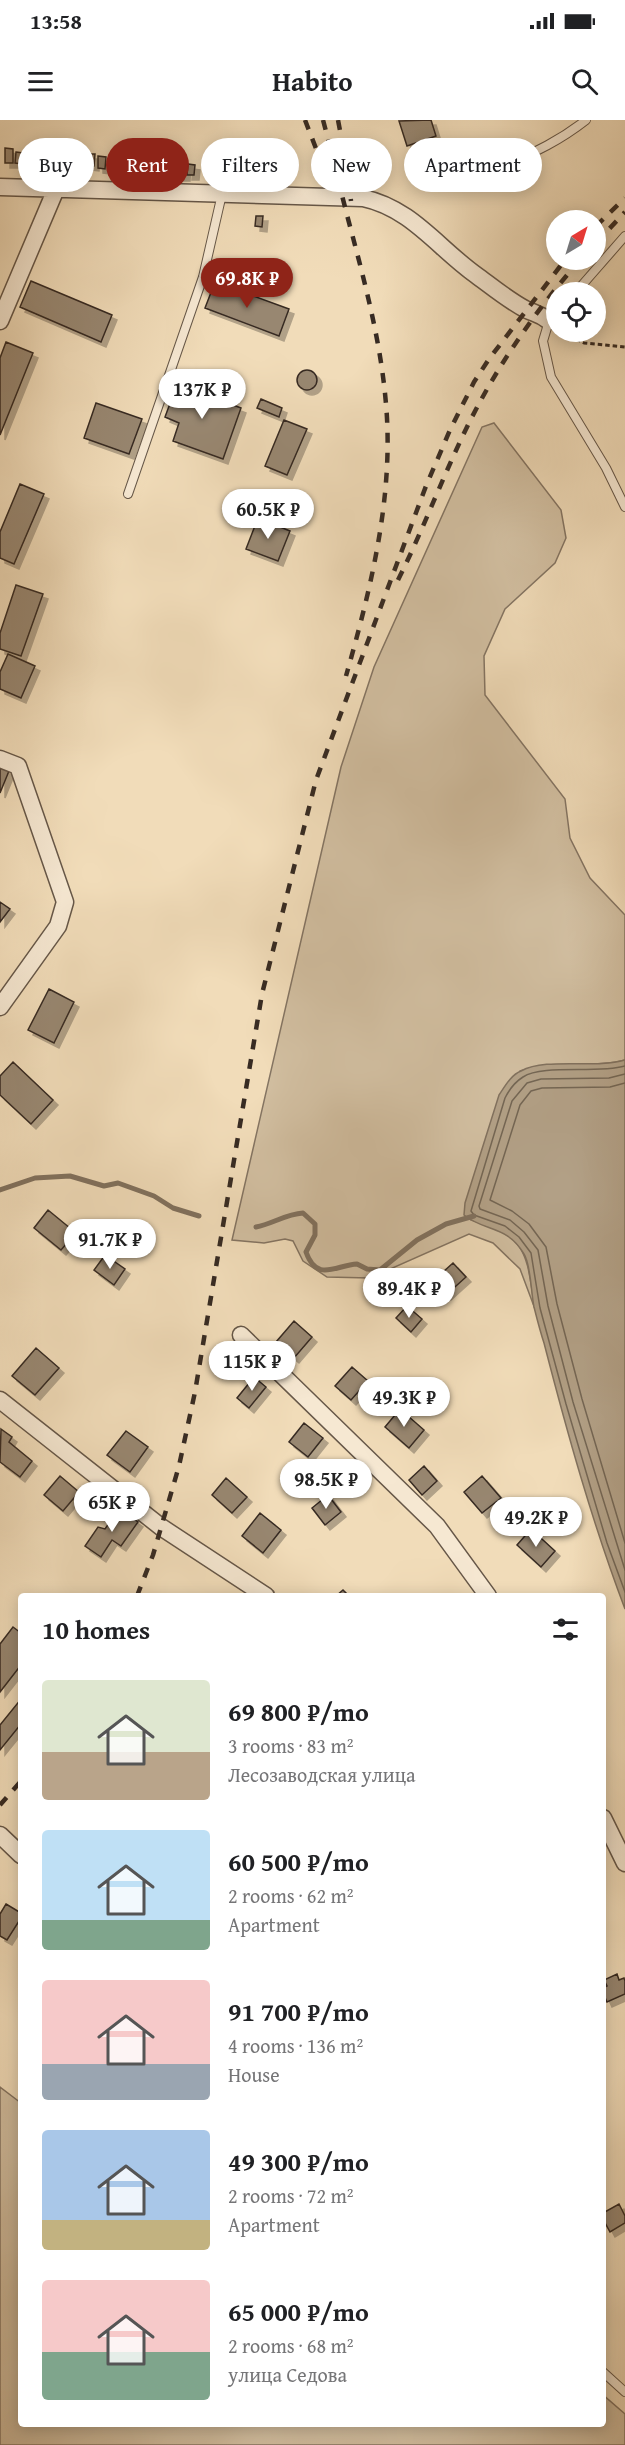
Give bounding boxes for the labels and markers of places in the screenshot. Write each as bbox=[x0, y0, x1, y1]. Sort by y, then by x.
pin: 69.8K ₽ bbox=[192, 258, 302, 309]
pin: 137K ₽ bbox=[153, 369, 251, 420]
pin: 60.5K ₽ bbox=[213, 489, 323, 540]
pin: 91.7K ₽ bbox=[55, 1219, 165, 1270]
pin: 89.4K ₽ bbox=[354, 1268, 464, 1319]
pin: 115K ₽ bbox=[203, 1341, 301, 1392]
pin: 49.3K ₽ bbox=[349, 1377, 459, 1428]
pin: 98.5K ₽ bbox=[271, 1459, 381, 1510]
pin: 65K ₽ bbox=[70, 1482, 154, 1533]
pin: 49.2K ₽ bbox=[481, 1497, 591, 1548]

